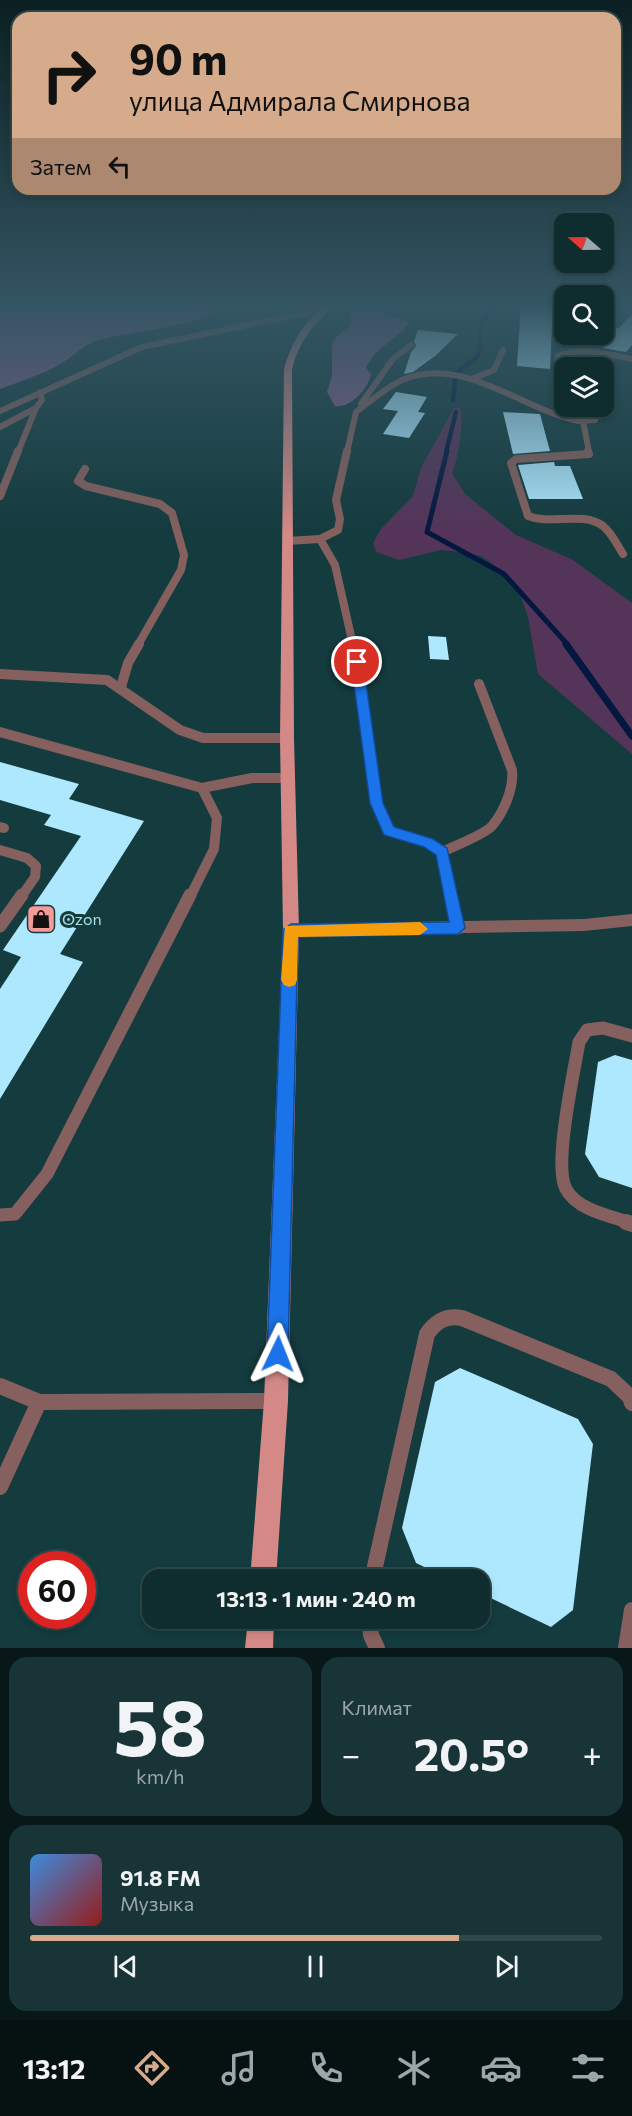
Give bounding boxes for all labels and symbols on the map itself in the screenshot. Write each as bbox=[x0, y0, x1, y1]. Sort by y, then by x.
north arrow bbox=[554, 213, 614, 273]
pin bbox=[331, 636, 382, 687]
shop icon: Ozon bbox=[25, 903, 57, 935]
place label: Ozon bbox=[62, 909, 102, 928]
position arrow bbox=[246, 1322, 310, 1386]
speed limit sign: 60 bbox=[18, 1551, 96, 1629]

